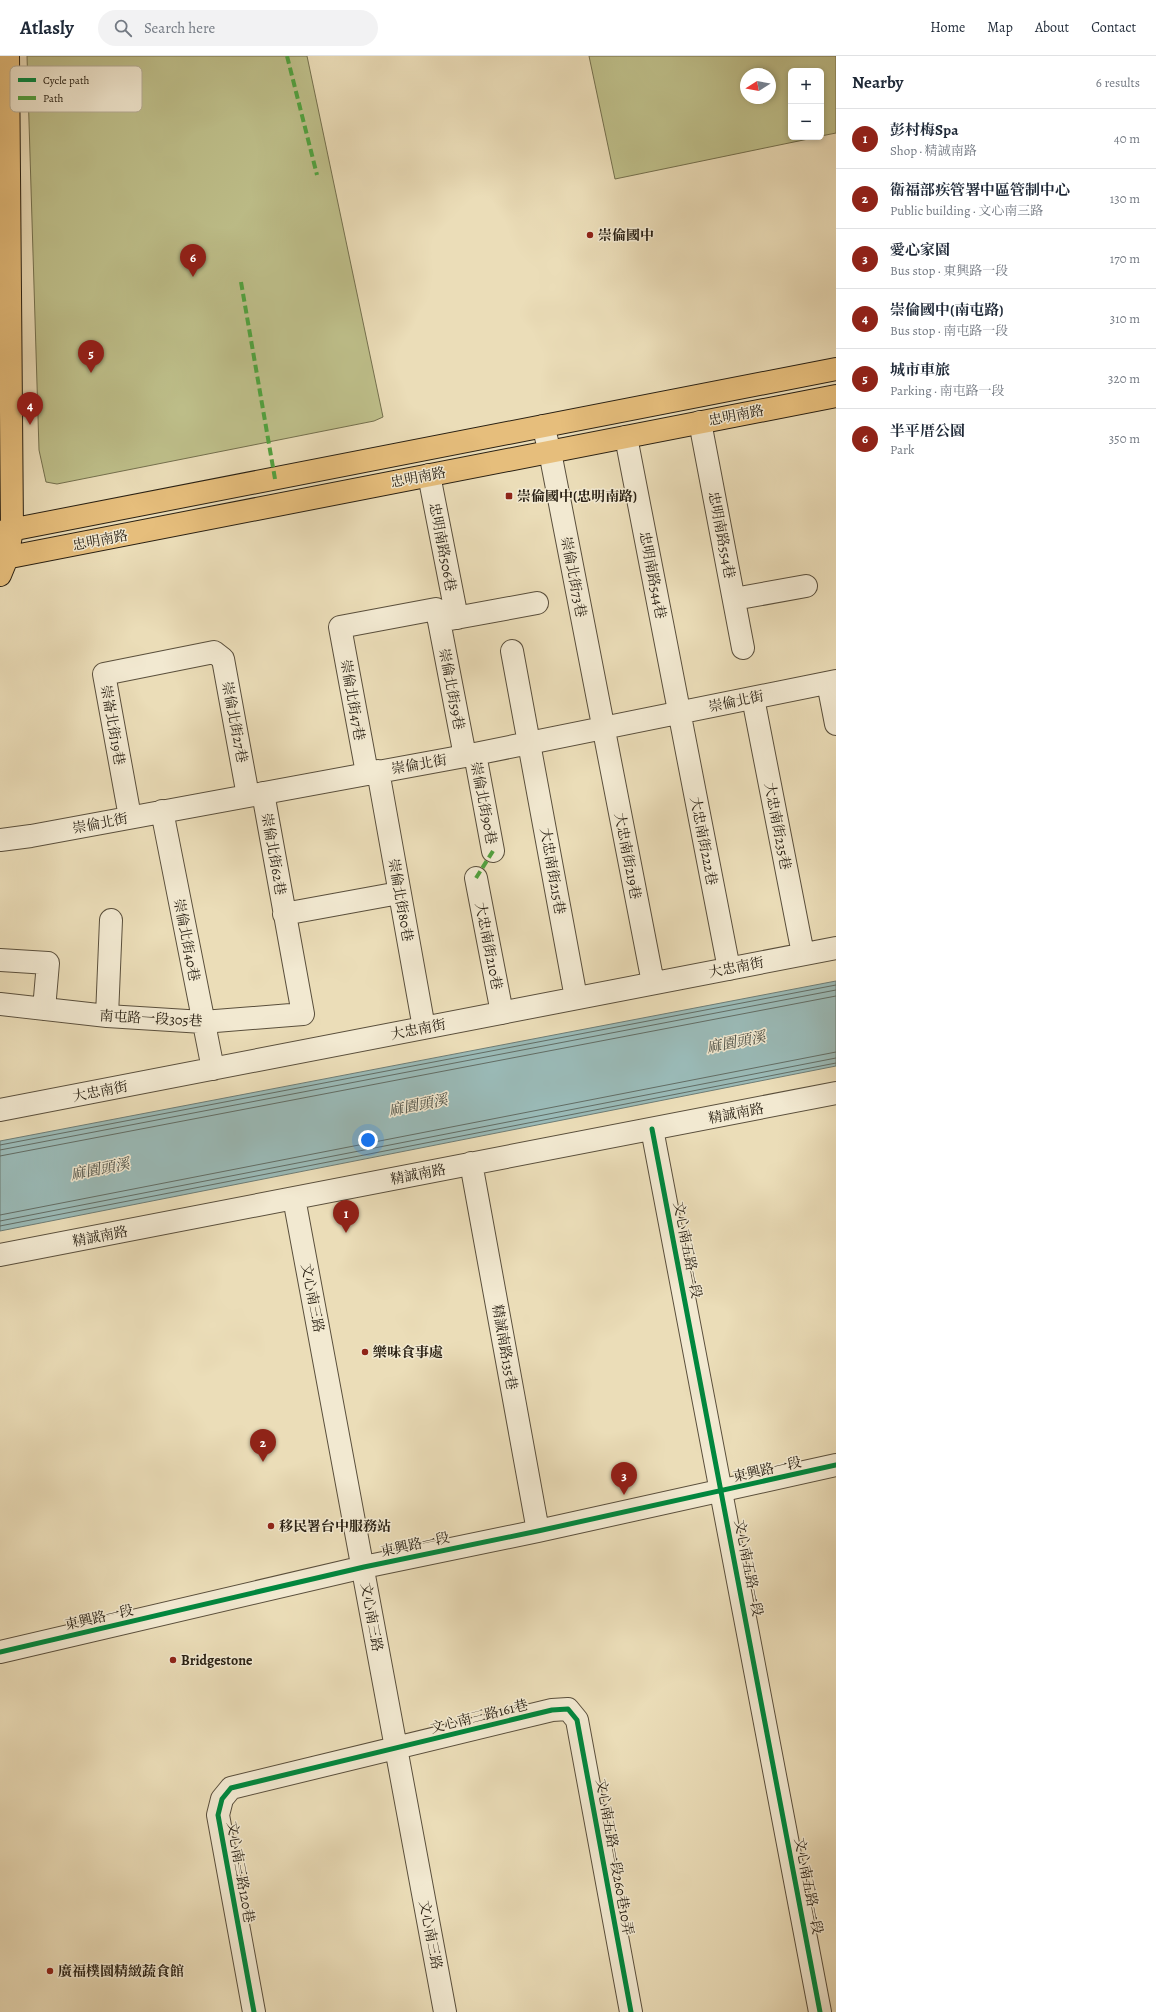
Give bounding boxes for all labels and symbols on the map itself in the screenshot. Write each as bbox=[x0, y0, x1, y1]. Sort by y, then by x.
legend bbox=[10, 66, 142, 112]
north arrow bbox=[740, 68, 776, 104]
text: Cycle path bbox=[43, 73, 90, 88]
text: Path bbox=[43, 91, 64, 106]
place label: 崇倫國中 bbox=[598, 226, 654, 245]
marker: 崇倫國中 bbox=[585, 230, 595, 240]
pin: 6 bbox=[180, 244, 206, 277]
pin: 5 bbox=[78, 340, 104, 373]
pin: 4 bbox=[17, 392, 43, 425]
street label: 忠明南路 bbox=[707, 401, 765, 430]
street label: 忠明南路 bbox=[389, 463, 447, 492]
place label: 崇倫國中(忠明南路) bbox=[517, 487, 637, 506]
street label: 忠明南路554巷 bbox=[704, 490, 739, 580]
marker: 崇倫國中(忠明南路) bbox=[504, 491, 514, 501]
street label: 忠明南路506巷 bbox=[425, 501, 460, 593]
street label: 忠明南路 bbox=[71, 526, 129, 555]
street label: 忠明南路544巷 bbox=[635, 530, 670, 620]
street label: 崇倫北街73巷 bbox=[556, 535, 591, 619]
street label: 崇倫北街59巷 bbox=[434, 647, 469, 731]
street label: 崇倫北街47巷 bbox=[336, 658, 369, 742]
street label: 崇倫北街27巷 bbox=[217, 680, 252, 764]
street label: 崇崙北街19巷 bbox=[96, 683, 129, 767]
street label: 崇倫北街 bbox=[707, 686, 765, 717]
street label: 崇倫北街 bbox=[390, 750, 448, 779]
street label: 崇倫北街90巷 bbox=[466, 760, 501, 846]
street label: 大忠南街235巷 bbox=[760, 781, 795, 871]
street label: 大忠南街222巷 bbox=[686, 795, 721, 887]
street label: 崇倫北街 bbox=[71, 809, 129, 838]
street label: 大忠南街219巷 bbox=[610, 811, 645, 901]
street label: 崇倫北街62巷 bbox=[257, 812, 290, 897]
street label: 大忠南街215巷 bbox=[536, 826, 569, 916]
street label: 崇倫北街80巷 bbox=[384, 857, 417, 943]
street label: 崇倫北街40巷 bbox=[169, 897, 204, 983]
street label: 大忠南街210巷 bbox=[471, 901, 506, 992]
street label: 大忠南街 bbox=[707, 953, 765, 982]
street label: 南屯路一段305巷 bbox=[99, 1006, 203, 1031]
street label: 大忠南街 bbox=[389, 1015, 447, 1044]
water label: 麻園頭溪 bbox=[705, 1026, 769, 1058]
street label: 大忠南街 bbox=[71, 1077, 129, 1106]
water label: 麻園頭溪 bbox=[387, 1089, 451, 1121]
street label: 精誠南路 bbox=[707, 1099, 765, 1128]
your location bbox=[358, 1130, 378, 1150]
water label: 麻園頭溪 bbox=[69, 1153, 133, 1185]
street label: 精誠南路 bbox=[389, 1160, 447, 1189]
pin: 1 bbox=[333, 1200, 359, 1233]
street label: 文心南五路一段 bbox=[669, 1200, 706, 1300]
street label: 精誠南路 bbox=[71, 1222, 129, 1251]
street label: 文心南三路 bbox=[297, 1262, 329, 1334]
street label: 精誠南路135巷 bbox=[488, 1303, 521, 1391]
place label: 樂味食事處 bbox=[373, 1343, 443, 1362]
marker: 樂味食事處 bbox=[360, 1347, 370, 1357]
pin: 2 bbox=[250, 1429, 276, 1462]
street label: 東興路一段 bbox=[731, 1452, 803, 1487]
pin: 3 bbox=[611, 1462, 637, 1495]
place label: 移民署台中服務站 bbox=[279, 1517, 391, 1536]
street label: 文心南五路一段 bbox=[730, 1518, 767, 1618]
marker: 移民署台中服務站 bbox=[266, 1521, 276, 1531]
street label: 東興路一段 bbox=[379, 1528, 451, 1561]
street label: 文心南三路 bbox=[356, 1581, 387, 1653]
street label: 東興路一段 bbox=[63, 1600, 135, 1635]
place label: Bridgestone bbox=[181, 1651, 253, 1670]
marker: Bridgestone bbox=[168, 1655, 178, 1665]
street label: 文心南三路161巷 bbox=[428, 1695, 530, 1738]
street label: 文心南五路一段260巷10弄 bbox=[591, 1777, 638, 1937]
street label: 文心南三路120巷 bbox=[222, 1820, 259, 1924]
street label: 文心南五路一段 bbox=[790, 1836, 827, 1936]
street label: 文心南三路 bbox=[415, 1899, 447, 1971]
place label: 廣福樸園精緻蔬食館 bbox=[58, 1962, 184, 1981]
marker: 廣福樸園精緻蔬食館 bbox=[45, 1966, 55, 1976]

